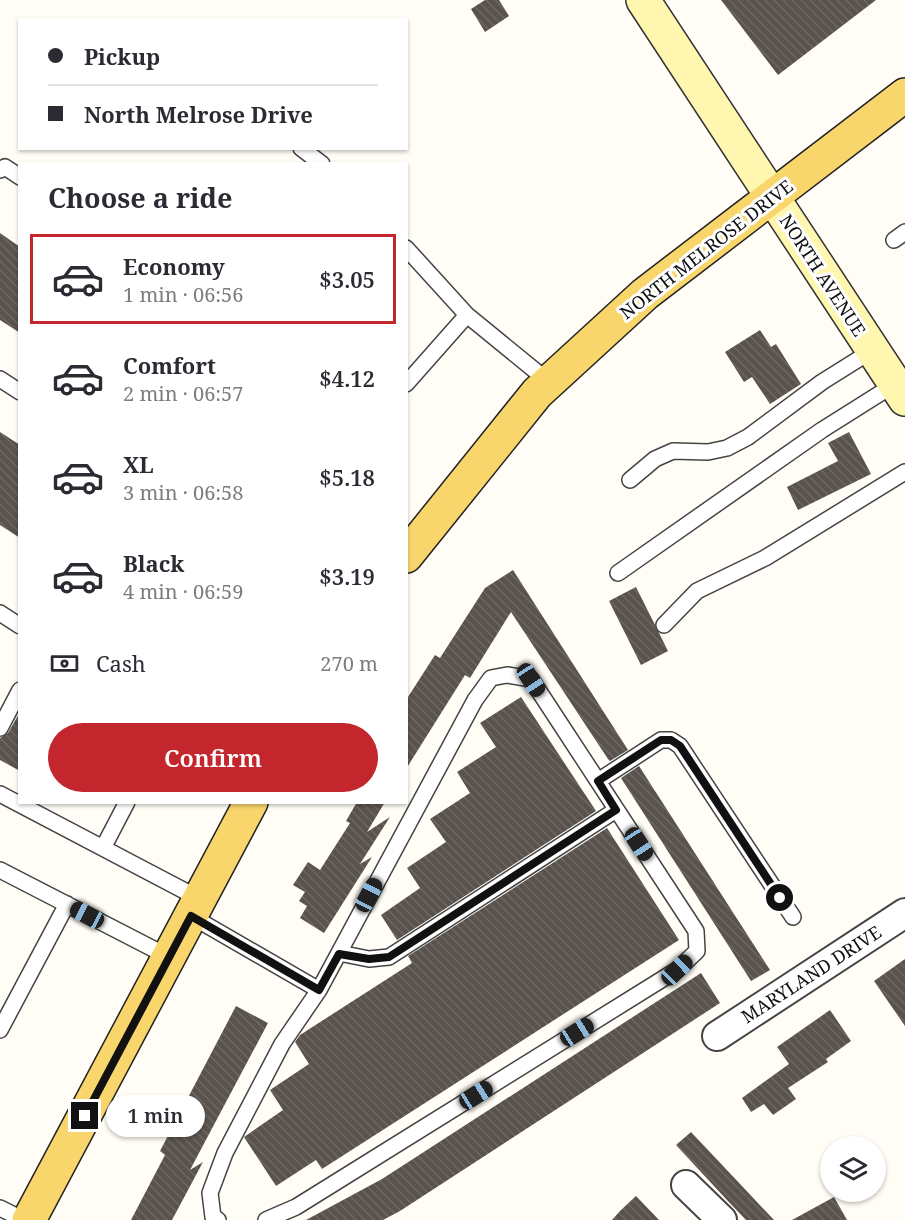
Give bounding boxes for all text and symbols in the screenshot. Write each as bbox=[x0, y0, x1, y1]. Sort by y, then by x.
text: Pickup bbox=[84, 41, 160, 71]
text: North Melrose Drive bbox=[84, 99, 313, 129]
street label: NORTH MELROSE DRIVE bbox=[615, 174, 797, 324]
text: Choose a ride bbox=[48, 179, 233, 216]
street label: NORTH AVENUE bbox=[775, 209, 871, 341]
text: Economy bbox=[123, 251, 225, 281]
icon: car bbox=[51, 252, 105, 306]
text: $3.05 bbox=[319, 264, 375, 294]
text: 1 min · 06:56 bbox=[123, 281, 243, 308]
text: Comfort bbox=[123, 350, 216, 380]
icon: car bbox=[51, 351, 105, 405]
text: $4.12 bbox=[319, 363, 375, 393]
text: 2 min · 06:57 bbox=[123, 380, 243, 407]
text: XL bbox=[123, 449, 154, 479]
icon: car bbox=[51, 450, 105, 504]
text: $5.18 bbox=[319, 462, 375, 492]
text: 3 min · 06:58 bbox=[123, 479, 243, 506]
text: Black bbox=[123, 548, 184, 578]
icon: car bbox=[51, 549, 105, 603]
text: $3.19 bbox=[319, 561, 375, 591]
text: 4 min · 06:59 bbox=[123, 578, 243, 605]
icon: cash bbox=[48, 647, 81, 680]
text: Cash bbox=[96, 648, 146, 678]
text: 270 m bbox=[320, 650, 378, 677]
car bbox=[514, 660, 548, 700]
button: Confirm bbox=[48, 723, 378, 792]
car bbox=[622, 824, 656, 864]
car bbox=[353, 875, 385, 915]
route start bbox=[766, 884, 793, 911]
car bbox=[67, 899, 107, 931]
street label: MARYLAND DRIVE bbox=[736, 920, 886, 1028]
car bbox=[658, 951, 696, 989]
car bbox=[557, 1015, 597, 1049]
car bbox=[456, 1078, 496, 1112]
callout: 1 min bbox=[106, 1095, 205, 1137]
route end bbox=[71, 1102, 98, 1129]
text: 1 min bbox=[128, 1102, 183, 1129]
map controls bbox=[820, 1136, 886, 1202]
button: layers bbox=[820, 1136, 886, 1202]

